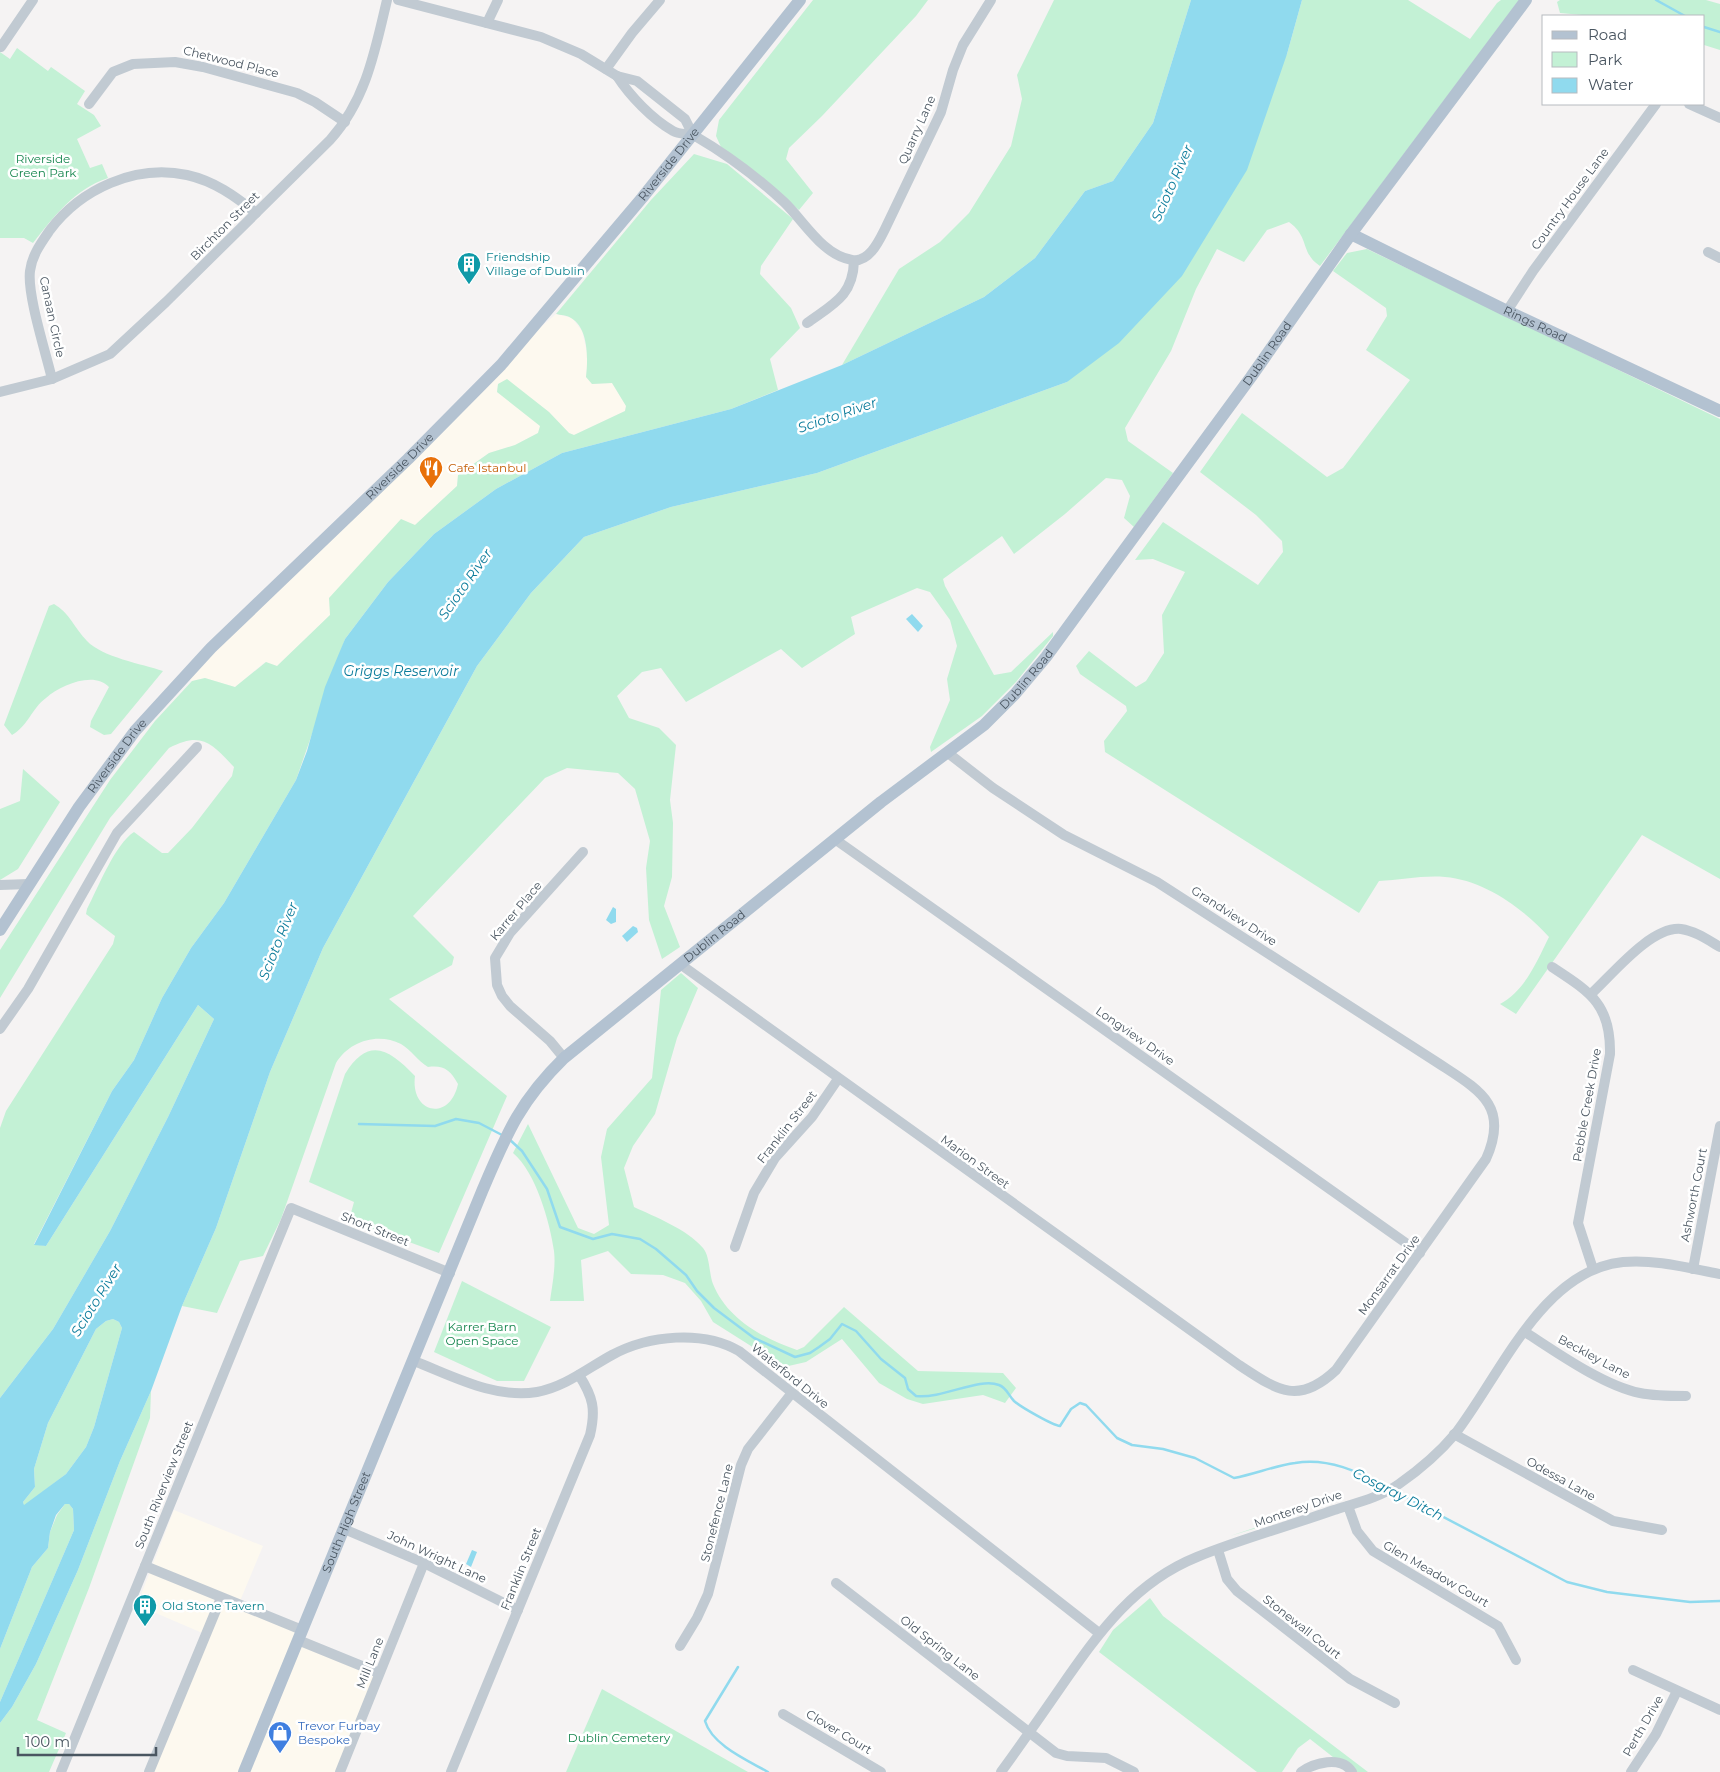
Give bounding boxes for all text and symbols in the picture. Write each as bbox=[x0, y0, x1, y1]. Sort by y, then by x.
legend bbox=[1542, 15, 1705, 105]
text: Road bbox=[1588, 25, 1627, 44]
street label: Chetwood Place bbox=[182, 42, 281, 81]
text: Park bbox=[1588, 50, 1622, 69]
text: Water bbox=[1588, 75, 1634, 94]
street label: Quarry Lane bbox=[895, 93, 938, 167]
street label: Riverside Drive bbox=[635, 124, 702, 204]
water label: Scioto River bbox=[1147, 141, 1197, 224]
street label: Country House Lane bbox=[1528, 145, 1612, 253]
park label: Riverside Green Park bbox=[9, 151, 77, 180]
street label: Birchton Street bbox=[187, 188, 262, 263]
place label: Friendship Village of Dublin bbox=[486, 249, 585, 278]
building icon: Friendship Village of Dublin bbox=[456, 251, 482, 285]
street label: Canaan Circle bbox=[37, 275, 68, 359]
street label: Rings Road bbox=[1501, 302, 1570, 345]
street label: Dublin Road bbox=[1239, 318, 1295, 389]
water label: Scioto River bbox=[795, 393, 879, 437]
street label: Riverside Drive bbox=[362, 430, 437, 503]
restaurant icon: Cafe Istanbul bbox=[418, 455, 444, 489]
place label: Cafe Istanbul bbox=[448, 460, 527, 475]
water label: Scioto River bbox=[434, 545, 496, 623]
street label: Dublin Road bbox=[996, 646, 1056, 712]
water label: Griggs Reservoir bbox=[344, 662, 459, 680]
street label: Riverside Drive bbox=[84, 715, 150, 796]
street label: Karrer Place bbox=[486, 878, 545, 943]
street label: Grandview Drive bbox=[1189, 882, 1280, 949]
water label: Scioto River bbox=[254, 899, 302, 982]
street label: Dublin Road bbox=[680, 907, 748, 965]
street label: Longview Drive bbox=[1093, 1003, 1178, 1068]
street label: Pebble Creek Drive bbox=[1569, 1047, 1604, 1163]
street label: Franklin Street bbox=[754, 1087, 820, 1166]
street label: Marion Street bbox=[938, 1132, 1013, 1192]
street label: Ashworth Court bbox=[1677, 1147, 1710, 1243]
street label: Short Street bbox=[339, 1208, 412, 1249]
street label: Monsarrat Drive bbox=[1354, 1232, 1423, 1318]
water label: Scioto River bbox=[67, 1260, 126, 1340]
park label: Karrer Barn Open Space bbox=[445, 1319, 519, 1348]
street label: Beckley Lane bbox=[1556, 1331, 1633, 1382]
street label: Waterford Drive bbox=[749, 1340, 832, 1411]
street label: South Riverview Street bbox=[131, 1419, 196, 1551]
street label: Odessa Lane bbox=[1524, 1453, 1599, 1504]
street label: Stonefence Lane bbox=[697, 1462, 736, 1564]
water label: Cosgray Ditch bbox=[1350, 1463, 1446, 1525]
street label: South High Street bbox=[319, 1469, 373, 1575]
street label: Monterey Drive bbox=[1252, 1486, 1344, 1531]
street label: Franklin Street bbox=[497, 1525, 544, 1612]
street label: John Wright Lane bbox=[384, 1527, 489, 1586]
street label: Glen Meadow Court bbox=[1381, 1537, 1492, 1610]
street label: Stonewall Court bbox=[1260, 1591, 1345, 1662]
building icon: Old Stone Tavern bbox=[132, 1593, 158, 1627]
place label: Old Stone Tavern bbox=[162, 1598, 265, 1613]
street label: Old Spring Lane bbox=[897, 1612, 983, 1683]
street label: Mill Lane bbox=[353, 1635, 387, 1691]
street label: Perth Drive bbox=[1619, 1692, 1666, 1759]
street label: Clover Court bbox=[804, 1706, 875, 1757]
place label: Trevor Furbay Bespoke bbox=[298, 1718, 380, 1747]
shop icon: Trevor Furbay Bespoke bbox=[267, 1720, 293, 1754]
scale bar bbox=[18, 1724, 155, 1756]
park label: Dublin Cemetery bbox=[568, 1730, 671, 1745]
text: 100 m bbox=[25, 1732, 70, 1751]

